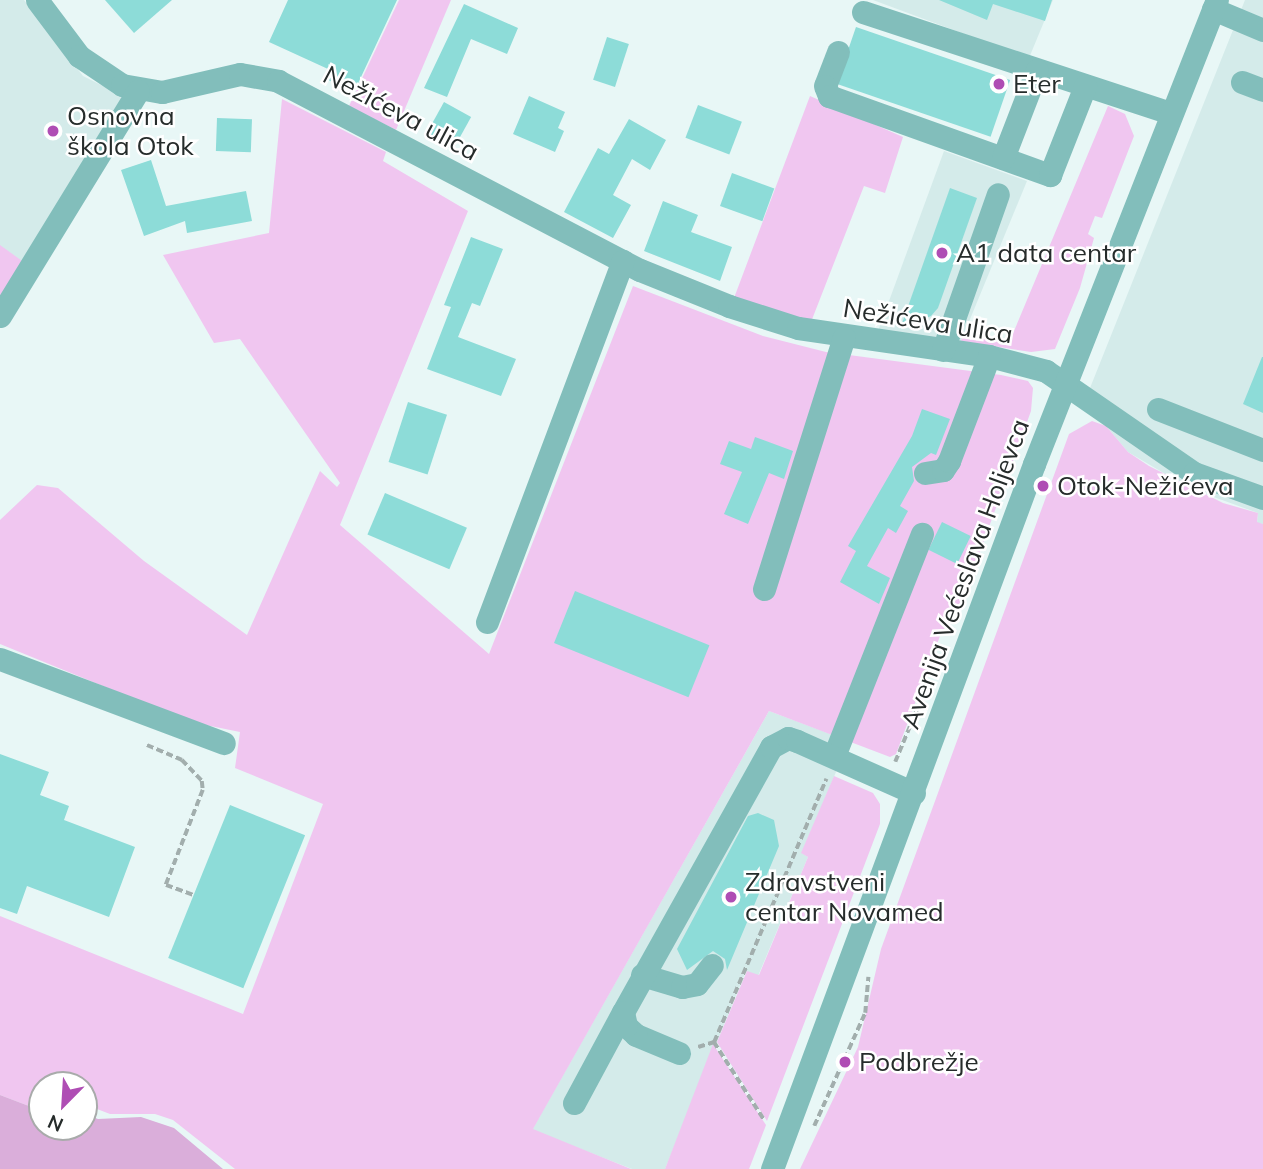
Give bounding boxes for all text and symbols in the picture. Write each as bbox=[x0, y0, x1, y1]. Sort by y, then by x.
street label: Nežićeva ulica bbox=[318, 59, 484, 167]
place label: Eter bbox=[1013, 68, 1061, 100]
marker: Eter bbox=[991, 76, 1007, 92]
place label: Osnovna škola Otok bbox=[67, 100, 194, 162]
marker: Osnovna škola Otok bbox=[45, 123, 61, 139]
place label: A1 data centar bbox=[956, 237, 1136, 269]
marker: A1 data centar bbox=[934, 245, 950, 261]
street label: Nežićeva ulica bbox=[841, 292, 1015, 350]
street label: Avenija Većeslava Holjevca bbox=[894, 415, 1036, 733]
place label: Otok-Nežićeva bbox=[1057, 470, 1234, 502]
marker: Otok-Nežićeva bbox=[1035, 478, 1051, 494]
place label: Zdravstveni centar Novamed bbox=[745, 866, 944, 928]
marker: Zdravstveni centar Novamed bbox=[723, 889, 739, 905]
place label: Podbrežje bbox=[859, 1046, 979, 1078]
marker: Podbrežje bbox=[837, 1054, 853, 1070]
north arrow bbox=[28, 1071, 98, 1141]
text: N bbox=[44, 1109, 67, 1137]

